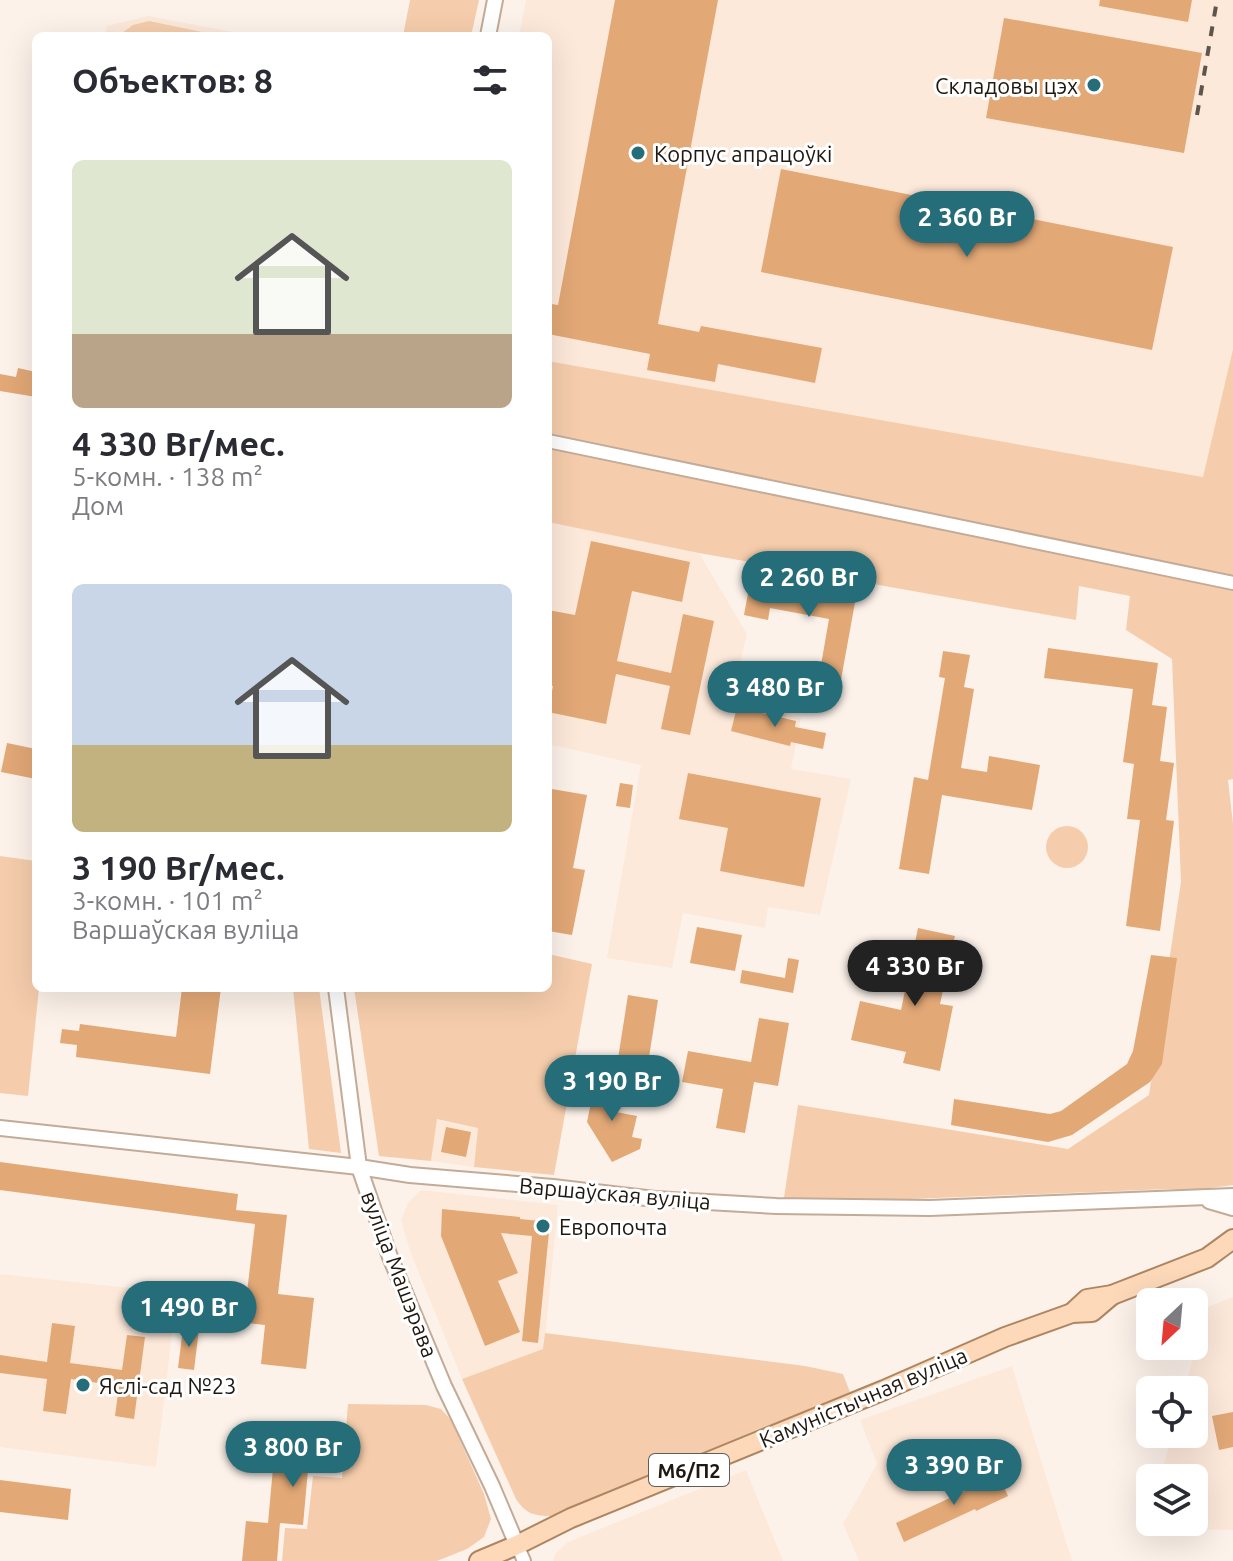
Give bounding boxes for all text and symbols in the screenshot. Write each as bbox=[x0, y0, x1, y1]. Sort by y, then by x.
icon: filters bbox=[468, 58, 512, 102]
text: Объектов: 8 bbox=[72, 61, 273, 99]
place label: Складовы цэх bbox=[935, 73, 1078, 98]
marker: Складовы цэх bbox=[1085, 76, 1103, 94]
place label: Корпус апрацоўкі bbox=[654, 141, 832, 166]
marker: Корпус апрацоўкі bbox=[629, 144, 647, 162]
pin: 2 360 Br bbox=[884, 191, 1050, 259]
text: 2 360 Br bbox=[918, 202, 1016, 231]
icon: home bbox=[220, 212, 364, 356]
text: 4 330 Br/мес. bbox=[72, 424, 285, 462]
text: 5-комн. · 138 m² bbox=[72, 462, 263, 491]
text: Дом bbox=[72, 491, 124, 520]
pin: 2 260 Br bbox=[726, 551, 892, 619]
text: 2 260 Br bbox=[760, 562, 858, 591]
icon: home bbox=[220, 636, 364, 780]
pin: 3 480 Br bbox=[692, 661, 858, 729]
text: 3 480 Br bbox=[726, 672, 824, 701]
text: 3 190 Br/мес. bbox=[72, 848, 285, 886]
text: 3-комн. · 101 m² bbox=[72, 886, 263, 915]
text: Варшаўская вуліца bbox=[72, 915, 299, 944]
pin: 4 330 Br bbox=[832, 940, 998, 1008]
text: 4 330 Br bbox=[866, 951, 964, 980]
pin: 3 190 Br bbox=[529, 1055, 695, 1123]
text: 3 190 Br bbox=[563, 1066, 661, 1095]
street label: Варшаўская вуліца bbox=[518, 1172, 712, 1214]
street label: вуліца Машэрава bbox=[357, 1187, 443, 1361]
place label: Европочта bbox=[559, 1214, 667, 1239]
marker: Европочта bbox=[534, 1217, 552, 1235]
pin: 1 490 Br bbox=[106, 1281, 272, 1349]
north arrow bbox=[1136, 1288, 1208, 1360]
map controls bbox=[1136, 1288, 1208, 1536]
text: 1 490 Br bbox=[140, 1292, 238, 1321]
street label: Камуністычная вуліца bbox=[755, 1342, 971, 1452]
place label: Яслі-сад №23 bbox=[99, 1373, 236, 1398]
marker: Яслі-сад №23 bbox=[74, 1376, 92, 1394]
button: locate bbox=[1136, 1376, 1208, 1448]
pin: 3 800 Br bbox=[210, 1421, 376, 1489]
text: 3 800 Br bbox=[244, 1432, 342, 1461]
pin: 3 390 Br bbox=[871, 1439, 1037, 1507]
text: 3 390 Br bbox=[905, 1450, 1003, 1479]
road number: М6/П2 bbox=[649, 1454, 729, 1486]
button: layers bbox=[1136, 1464, 1208, 1536]

